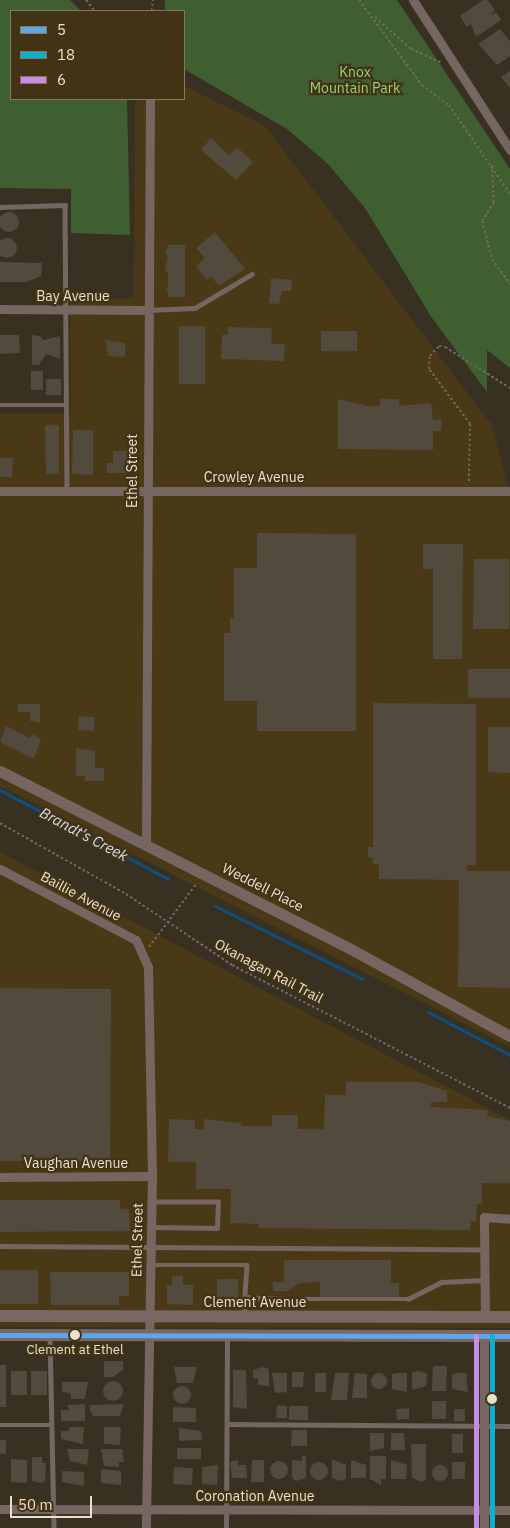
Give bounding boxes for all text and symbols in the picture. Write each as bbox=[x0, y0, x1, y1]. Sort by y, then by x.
legend bbox=[10, 10, 185, 100]
text: 5 bbox=[57, 20, 66, 39]
text: 18 bbox=[57, 45, 75, 64]
park label: Knox Mountain Park bbox=[310, 64, 400, 96]
text: 6 bbox=[57, 70, 66, 89]
street label: Bay Avenue bbox=[36, 288, 110, 304]
street label: Ethel Street bbox=[124, 434, 140, 508]
street label: Crowley Avenue bbox=[204, 469, 304, 485]
water label: Brandt's Creek bbox=[37, 803, 131, 865]
street label: Weddell Place bbox=[219, 859, 307, 915]
street label: Baillie Avenue bbox=[38, 868, 124, 924]
street label: Okanagan Rail Trail bbox=[212, 935, 326, 1007]
street label: Vaughan Avenue bbox=[24, 1155, 128, 1171]
street label: Ethel Street bbox=[128, 1203, 146, 1277]
street label: Clement Avenue bbox=[203, 1294, 307, 1310]
marker: Clement at Ethel bbox=[70, 1330, 80, 1340]
place label: Clement at Ethel bbox=[26, 1342, 124, 1358]
unlabelled marker bbox=[487, 1394, 497, 1404]
scale bar bbox=[12, 1486, 95, 1518]
street label: Coronation Avenue bbox=[195, 1488, 315, 1504]
text: 50 m bbox=[18, 1495, 53, 1514]

